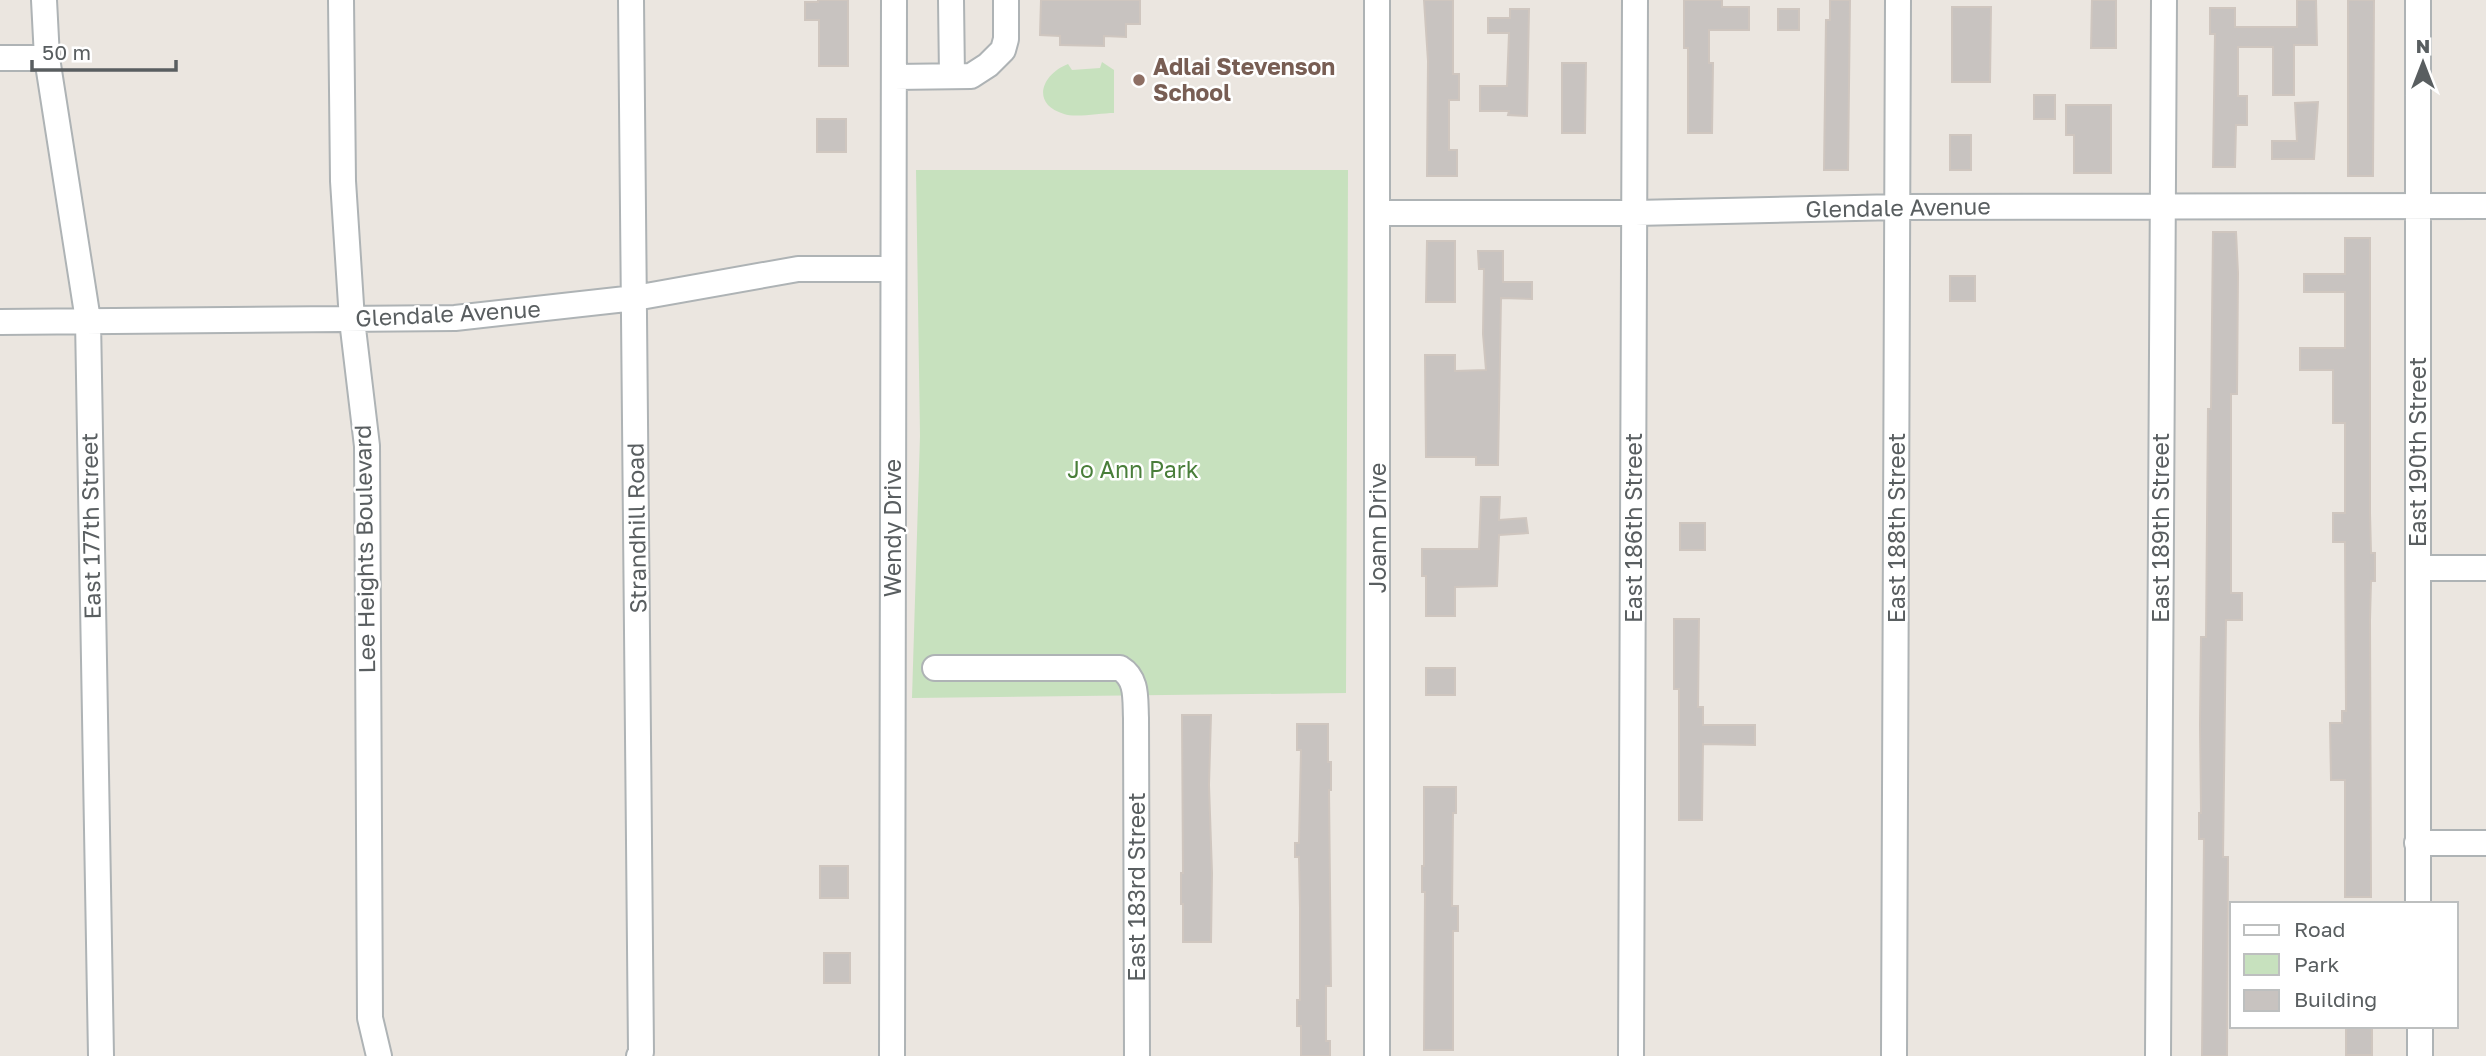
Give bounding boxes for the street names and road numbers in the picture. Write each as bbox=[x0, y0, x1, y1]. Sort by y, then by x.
street label: Glendale Avenue bbox=[1805, 191, 1991, 223]
street label: Glendale Avenue bbox=[355, 294, 541, 332]
street label: East 190th Street bbox=[2403, 357, 2431, 547]
street label: Lee Heights Boulevard bbox=[348, 424, 380, 674]
street label: East 177th Street bbox=[74, 432, 106, 620]
street label: East 186th Street bbox=[1619, 433, 1647, 623]
street label: East 188th Street bbox=[1882, 433, 1910, 623]
street label: East 189th Street bbox=[2146, 433, 2174, 623]
street label: Strandhill Road bbox=[621, 442, 651, 614]
street label: Wendy Drive bbox=[878, 459, 906, 597]
street label: Joann Drive bbox=[1363, 463, 1391, 593]
street label: East 183rd Street bbox=[1122, 792, 1150, 982]

